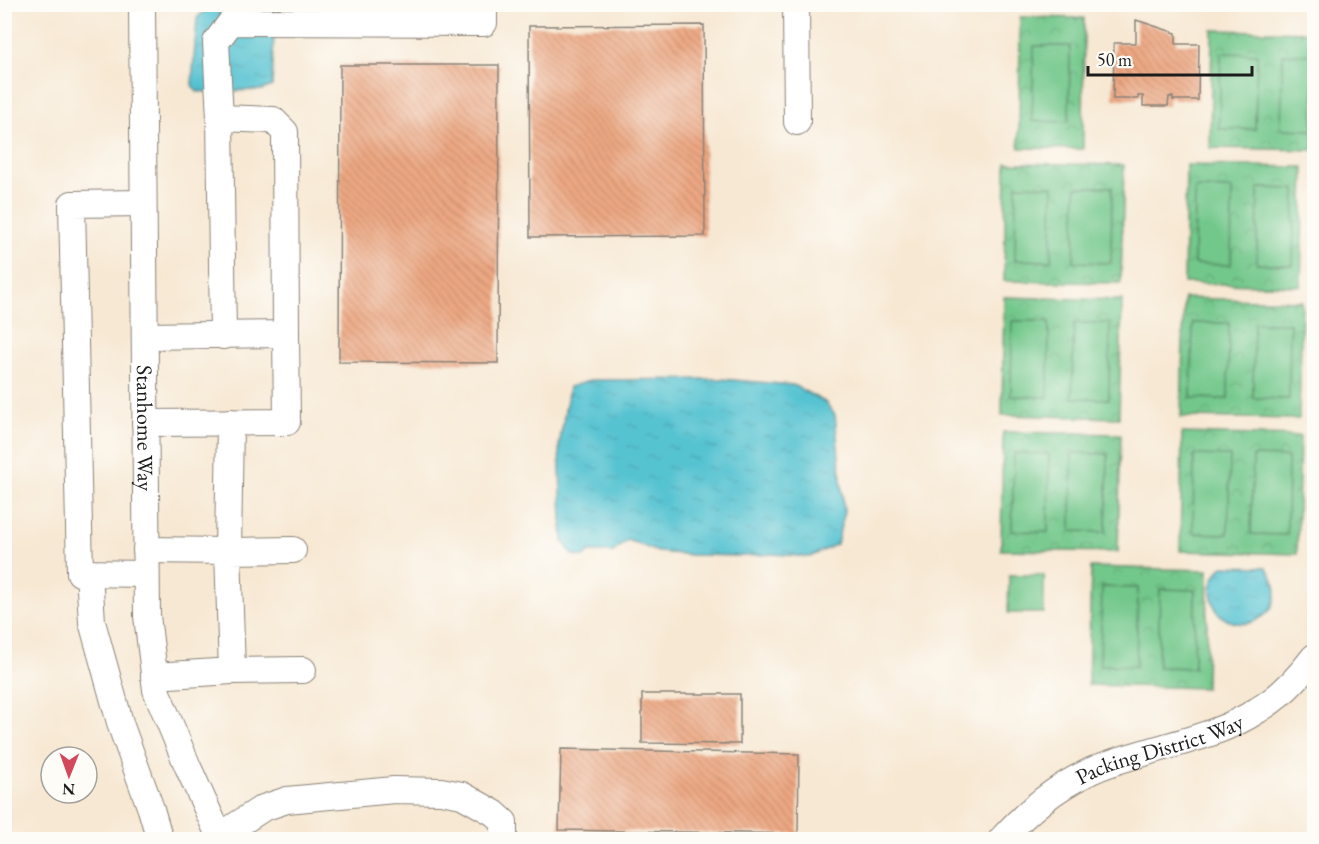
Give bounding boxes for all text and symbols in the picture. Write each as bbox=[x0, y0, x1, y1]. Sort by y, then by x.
scale bar bbox=[1088, 39, 1252, 77]
text: 50 m bbox=[1097, 48, 1132, 71]
street label: Stanhome Way bbox=[130, 365, 160, 492]
street label: Packing District Way bbox=[1070, 706, 1248, 791]
north arrow bbox=[39, 745, 99, 805]
text: N bbox=[62, 779, 75, 800]

